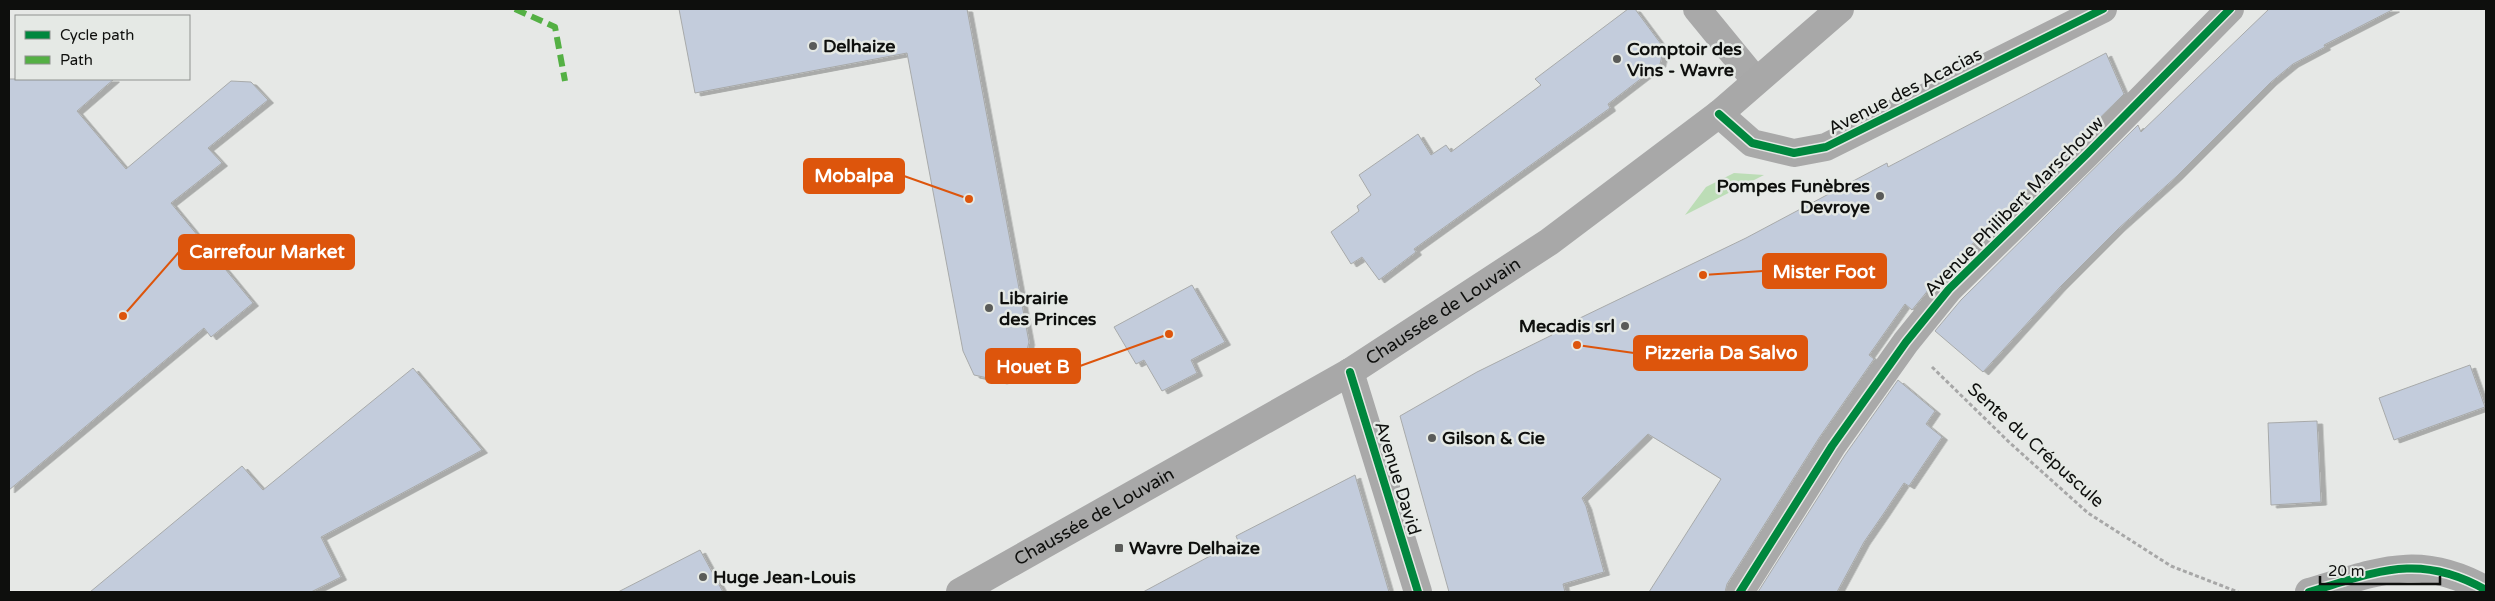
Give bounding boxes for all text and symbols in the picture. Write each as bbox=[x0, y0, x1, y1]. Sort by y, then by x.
legend bbox=[15, 15, 190, 80]
text: Cycle path bbox=[60, 26, 134, 44]
place label: Delhaize bbox=[823, 35, 896, 57]
place label: Comptoir des Vins - Wavre bbox=[1627, 38, 1742, 81]
marker: Delhaize bbox=[807, 40, 819, 52]
street label: Avenue des Acacias bbox=[1824, 43, 1986, 139]
text: Path bbox=[60, 51, 93, 69]
marker: Comptoir des Vins - Wavre bbox=[1611, 53, 1623, 65]
street label: Avenue Philibert Marschouw bbox=[1920, 112, 2108, 300]
callout: Mobalpa bbox=[804, 159, 904, 193]
text: Mobalpa bbox=[814, 165, 894, 188]
place label: Pompes Funèbres Devroye bbox=[1717, 175, 1870, 218]
marker: Pompes Funèbres Devroye bbox=[1874, 190, 1886, 202]
callout: Carrefour Market bbox=[179, 235, 354, 269]
text: Carrefour Market bbox=[189, 241, 345, 263]
street label: Chaussée de Louvain bbox=[1362, 253, 1525, 370]
callout: Mister Foot bbox=[1763, 254, 1886, 288]
text: Mister Foot bbox=[1772, 261, 1876, 283]
place label: Librairie des Princes bbox=[999, 287, 1097, 330]
marker: Librairie des Princes bbox=[983, 302, 995, 314]
place label: Mecadis srl bbox=[1519, 315, 1615, 337]
marker: Mecadis srl bbox=[1619, 320, 1631, 332]
callout: Pizzeria Da Salvo bbox=[1634, 336, 1807, 370]
text: Pizzeria Da Salvo bbox=[1645, 342, 1797, 364]
callout: Houet B bbox=[986, 349, 1080, 383]
text: Houet B bbox=[996, 356, 1070, 378]
street label: Sente du Crépuscule bbox=[1963, 378, 2109, 512]
street label: Avenue David bbox=[1370, 418, 1426, 538]
place label: Gilson & Cie bbox=[1442, 427, 1545, 449]
marker: Gilson & Cie bbox=[1426, 432, 1438, 444]
street label: Chaussée de Louvain bbox=[1010, 462, 1178, 570]
place label: Wavre Delhaize bbox=[1129, 537, 1260, 559]
marker: Wavre Delhaize bbox=[1113, 542, 1125, 554]
scale bar bbox=[2320, 554, 2440, 586]
text: 20 m bbox=[2328, 562, 2365, 580]
place label: Huge Jean-Louis bbox=[713, 566, 856, 588]
marker: Huge Jean-Louis bbox=[697, 571, 709, 583]

